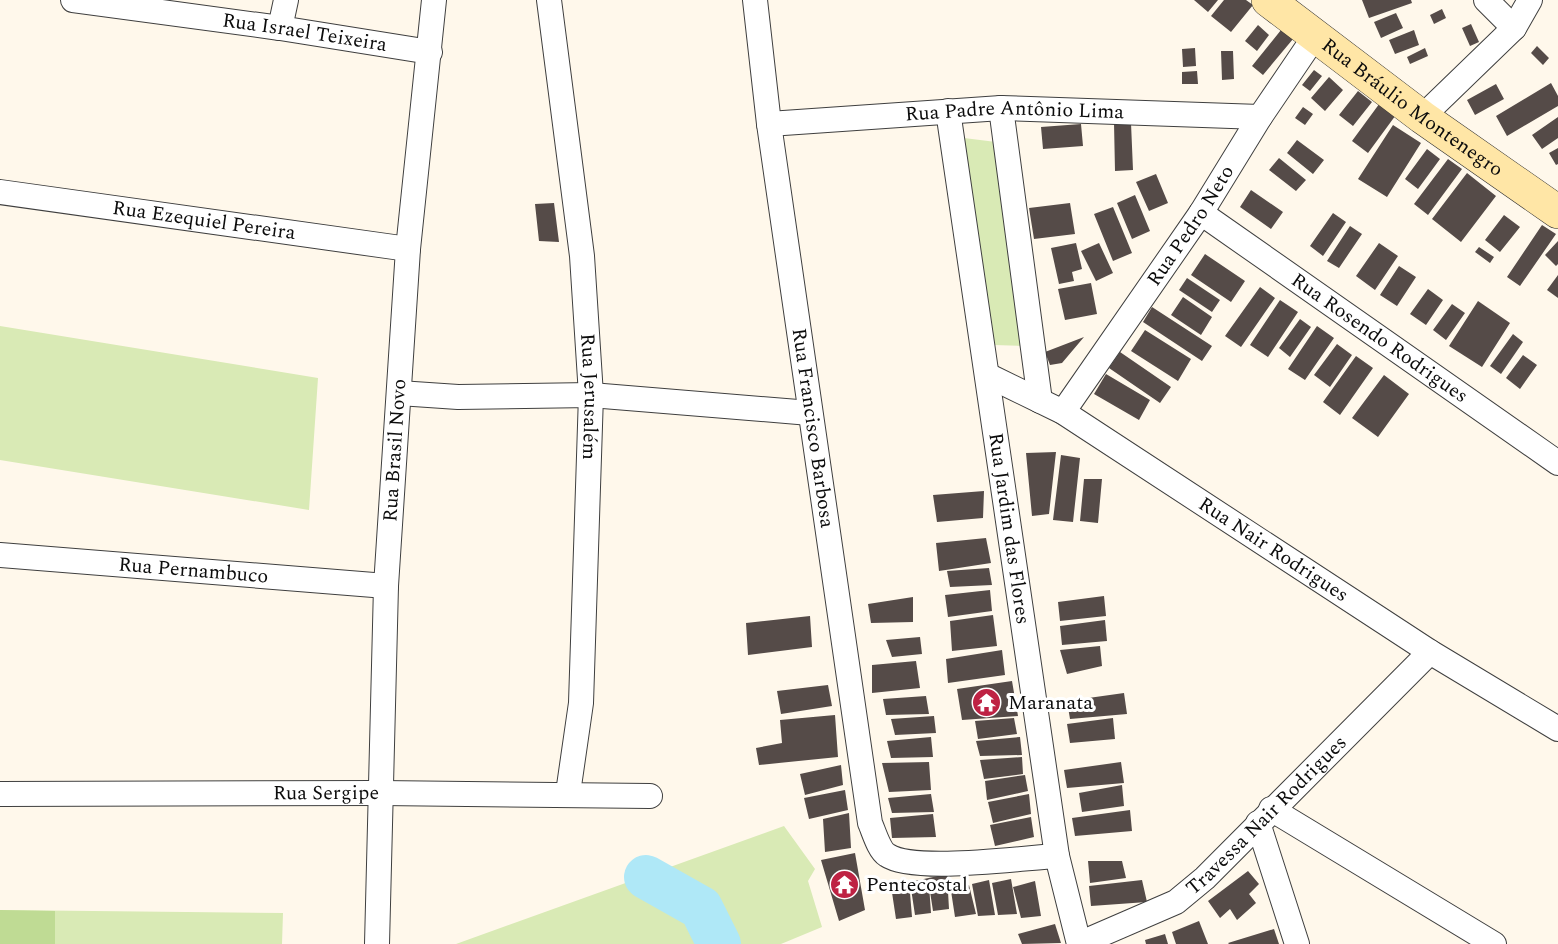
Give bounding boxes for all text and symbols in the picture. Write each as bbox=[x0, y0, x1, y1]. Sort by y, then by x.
street label: Rua Israel Teixeira bbox=[221, 5, 389, 60]
street label: Rua Bráulio Montenegro bbox=[1315, 31, 1509, 184]
street label: Rua Padre Antônio Lima bbox=[904, 93, 1125, 130]
street label: Rua Pedro Neto bbox=[1140, 159, 1242, 292]
street label: Rua Ezequiel Pereira bbox=[111, 193, 298, 248]
street label: Rua Rosendo Rodrigues bbox=[1285, 265, 1474, 411]
street label: Rua Francisco Barbosa bbox=[784, 326, 842, 530]
street label: Rua Jerusalém bbox=[572, 332, 606, 460]
street label: Rua Brasil Novo bbox=[375, 378, 414, 523]
street label: Rua Jardim das Flores bbox=[980, 431, 1038, 626]
street label: Rua Nair Rodrigues bbox=[1192, 489, 1355, 610]
street label: Rua Pernambuco bbox=[117, 550, 270, 592]
temple icon: Maranata bbox=[971, 687, 1003, 719]
place label: Maranata bbox=[1008, 688, 1093, 718]
street label: Travessa Nair Rodrigues bbox=[1179, 728, 1354, 903]
street label: Rua Sergipe bbox=[273, 778, 379, 808]
temple icon: Pentecostal bbox=[829, 869, 861, 901]
place label: Pentecostal bbox=[866, 870, 968, 900]

